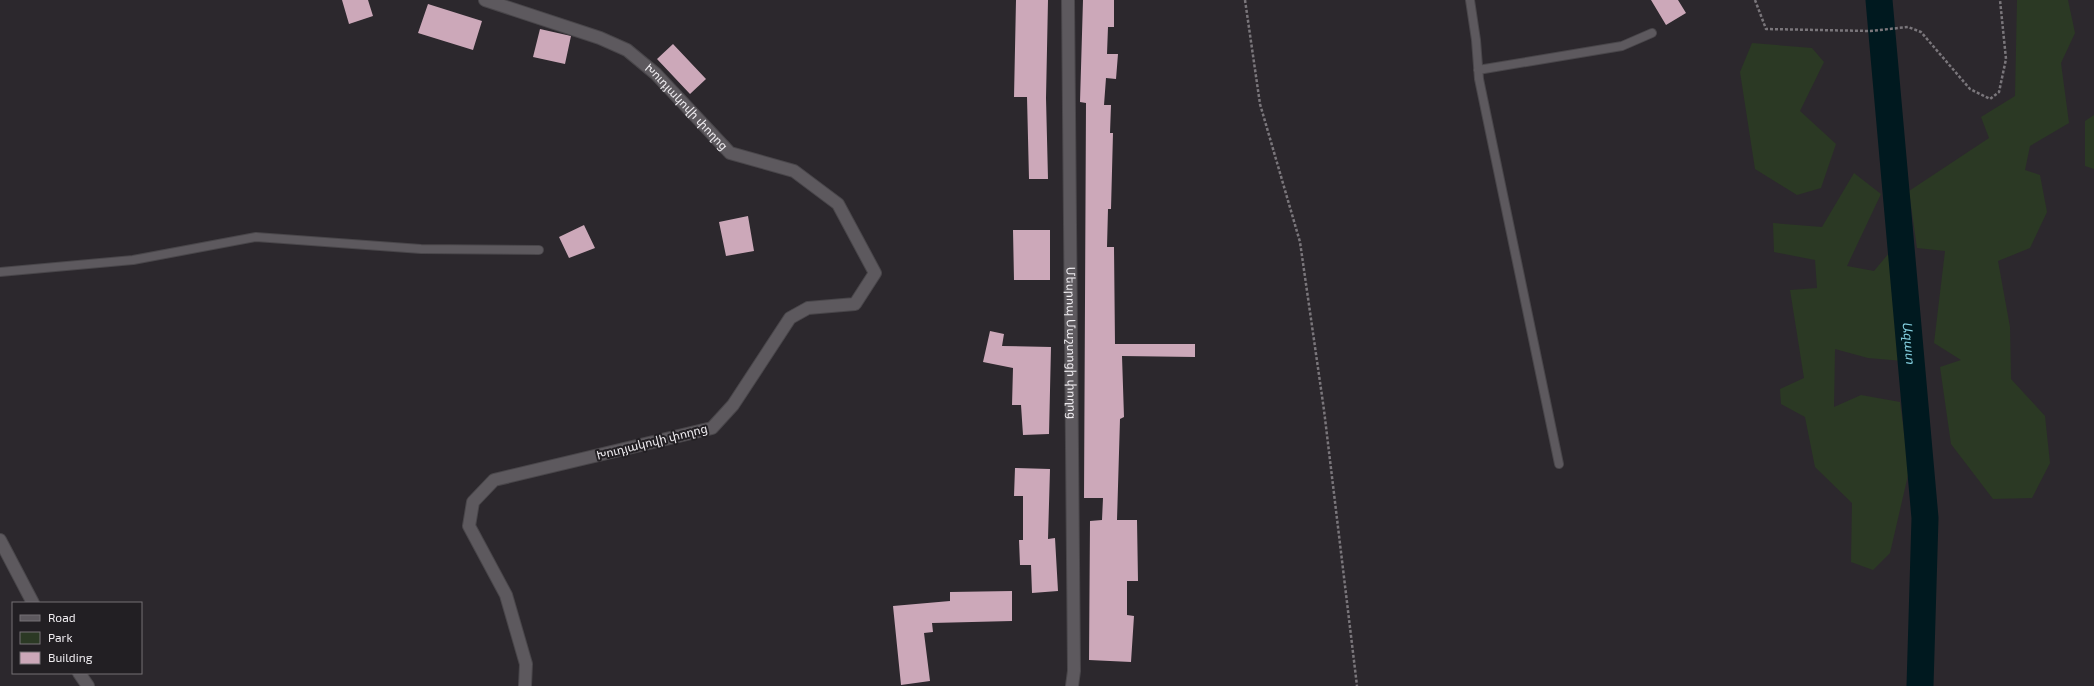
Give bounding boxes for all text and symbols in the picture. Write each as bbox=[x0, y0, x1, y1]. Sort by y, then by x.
street label: Խուդյակովի փողոց bbox=[643, 60, 731, 153]
street label: Մեսրոպ Մաշտոցի փողոց bbox=[1064, 267, 1080, 419]
water label: Ազատ bbox=[1900, 321, 1919, 366]
street label: Խուդյակովի փողոց bbox=[595, 420, 709, 463]
legend bbox=[12, 602, 142, 674]
text: Road bbox=[48, 610, 76, 624]
text: Park bbox=[48, 630, 73, 644]
text: Building bbox=[48, 650, 93, 664]

